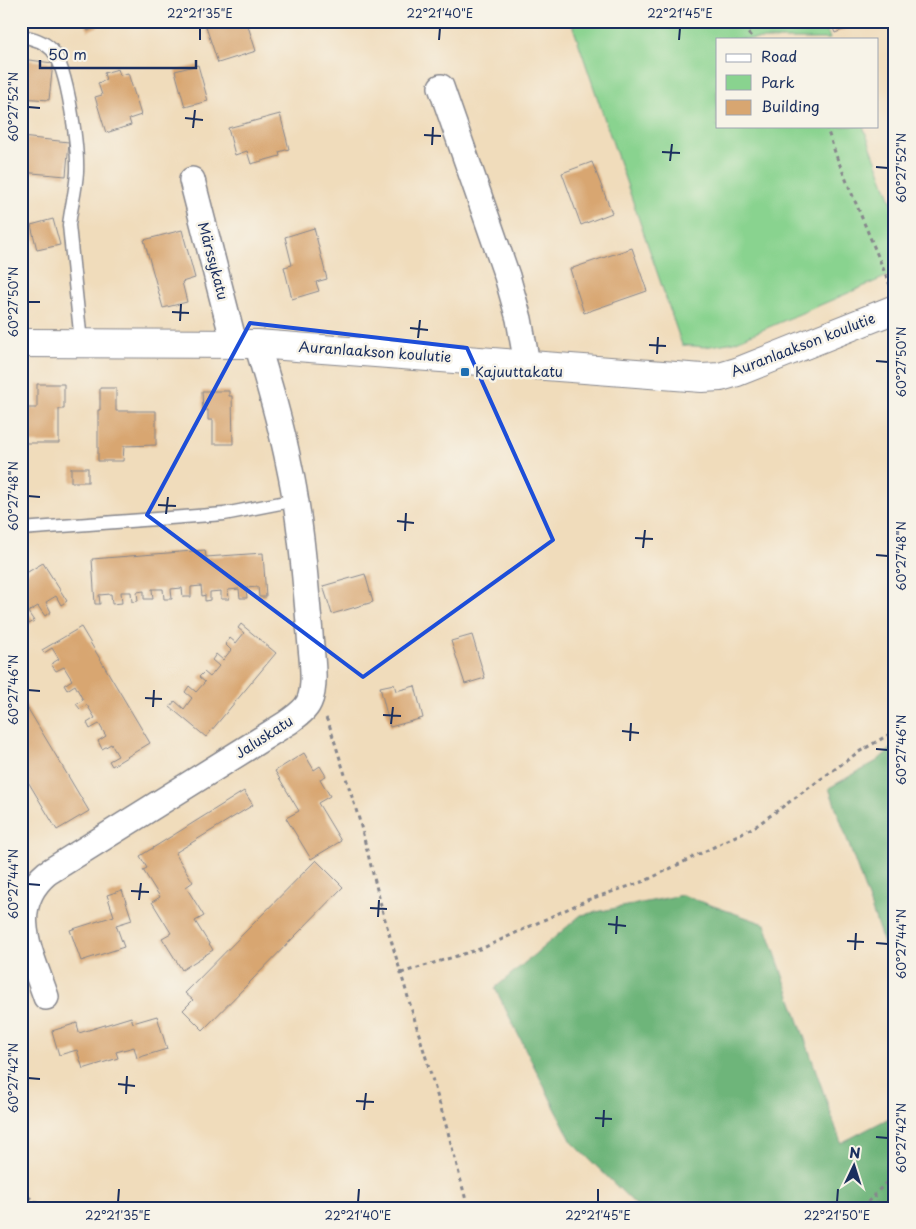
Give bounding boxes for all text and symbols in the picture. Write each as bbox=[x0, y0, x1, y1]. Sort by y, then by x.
text: 22°21'35"E bbox=[167, 4, 233, 22]
text: 22°21'40"E bbox=[407, 4, 473, 22]
text: 22°21'45"E bbox=[647, 4, 713, 22]
scale bar bbox=[40, 38, 196, 70]
legend bbox=[716, 38, 878, 128]
text: 50 m bbox=[48, 42, 87, 65]
text: Road bbox=[761, 44, 797, 67]
text: Park bbox=[761, 70, 795, 93]
text: 60°27'52"N bbox=[4, 72, 22, 142]
text: Building bbox=[761, 94, 820, 117]
text: 60°27'52"N bbox=[892, 133, 910, 203]
street label: Märssykatu bbox=[193, 220, 234, 302]
text: 60°27'50"N bbox=[4, 267, 22, 337]
street label: Auranlaakson koulutie bbox=[728, 307, 878, 382]
text: 60°27'50"N bbox=[892, 327, 910, 397]
street label: Auranlaakson koulutie bbox=[298, 336, 452, 367]
place label: Kajuuttakatu bbox=[475, 361, 563, 382]
marker: Kajuuttakatu bbox=[459, 366, 471, 378]
text: 60°27'48"N bbox=[4, 461, 22, 531]
text: 60°27'48"N bbox=[892, 521, 910, 591]
text: 60°27'46"N bbox=[4, 655, 22, 725]
street label: Jaluskatu bbox=[231, 710, 297, 763]
text: 60°27'46"N bbox=[892, 715, 910, 785]
text: 60°27'44"N bbox=[4, 849, 22, 919]
text: 60°27'44"N bbox=[892, 909, 910, 979]
text: 60°27'42"N bbox=[4, 1043, 22, 1113]
text: 60°27'42"N bbox=[892, 1103, 910, 1173]
north arrow bbox=[828, 1142, 878, 1192]
text: N bbox=[849, 1142, 861, 1163]
text: 22°21'35"E bbox=[85, 1206, 151, 1224]
text: 22°21'40"E bbox=[325, 1206, 391, 1224]
text: 22°21'45"E bbox=[565, 1206, 631, 1224]
text: 22°21'50"E bbox=[804, 1206, 870, 1224]

